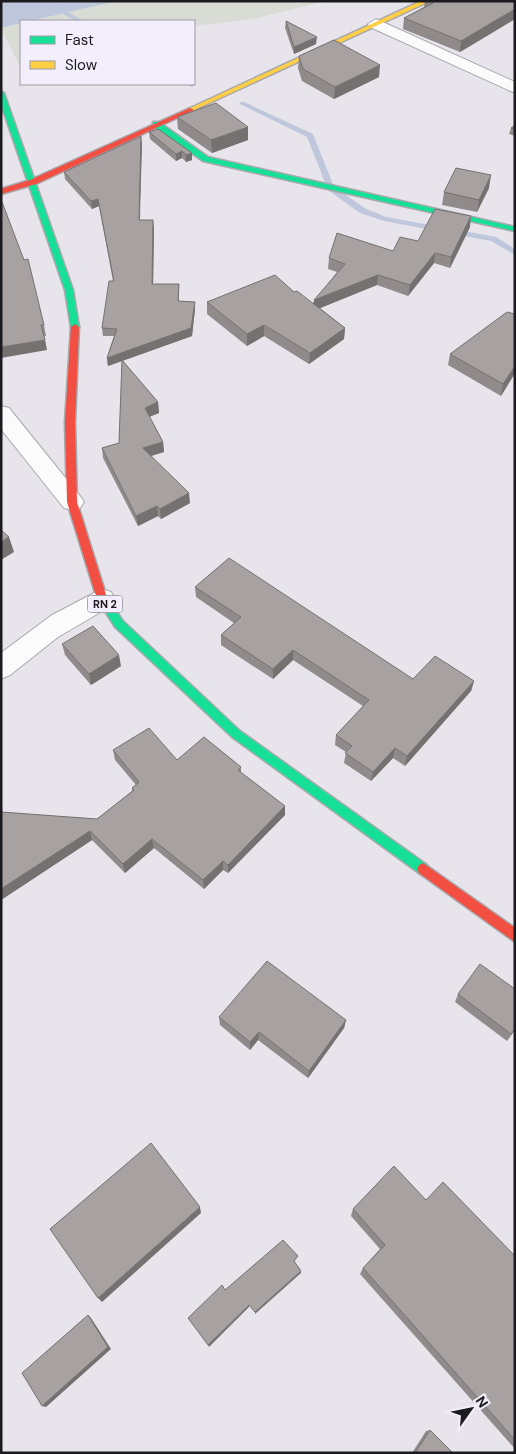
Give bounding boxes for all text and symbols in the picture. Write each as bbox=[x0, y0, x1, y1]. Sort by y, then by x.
legend bbox=[20, 20, 195, 85]
text: Fast bbox=[65, 30, 94, 50]
text: Slow bbox=[65, 55, 98, 75]
road number: RN 2 bbox=[88, 596, 122, 612]
north arrow bbox=[446, 1384, 496, 1434]
text: N bbox=[472, 1393, 492, 1411]

